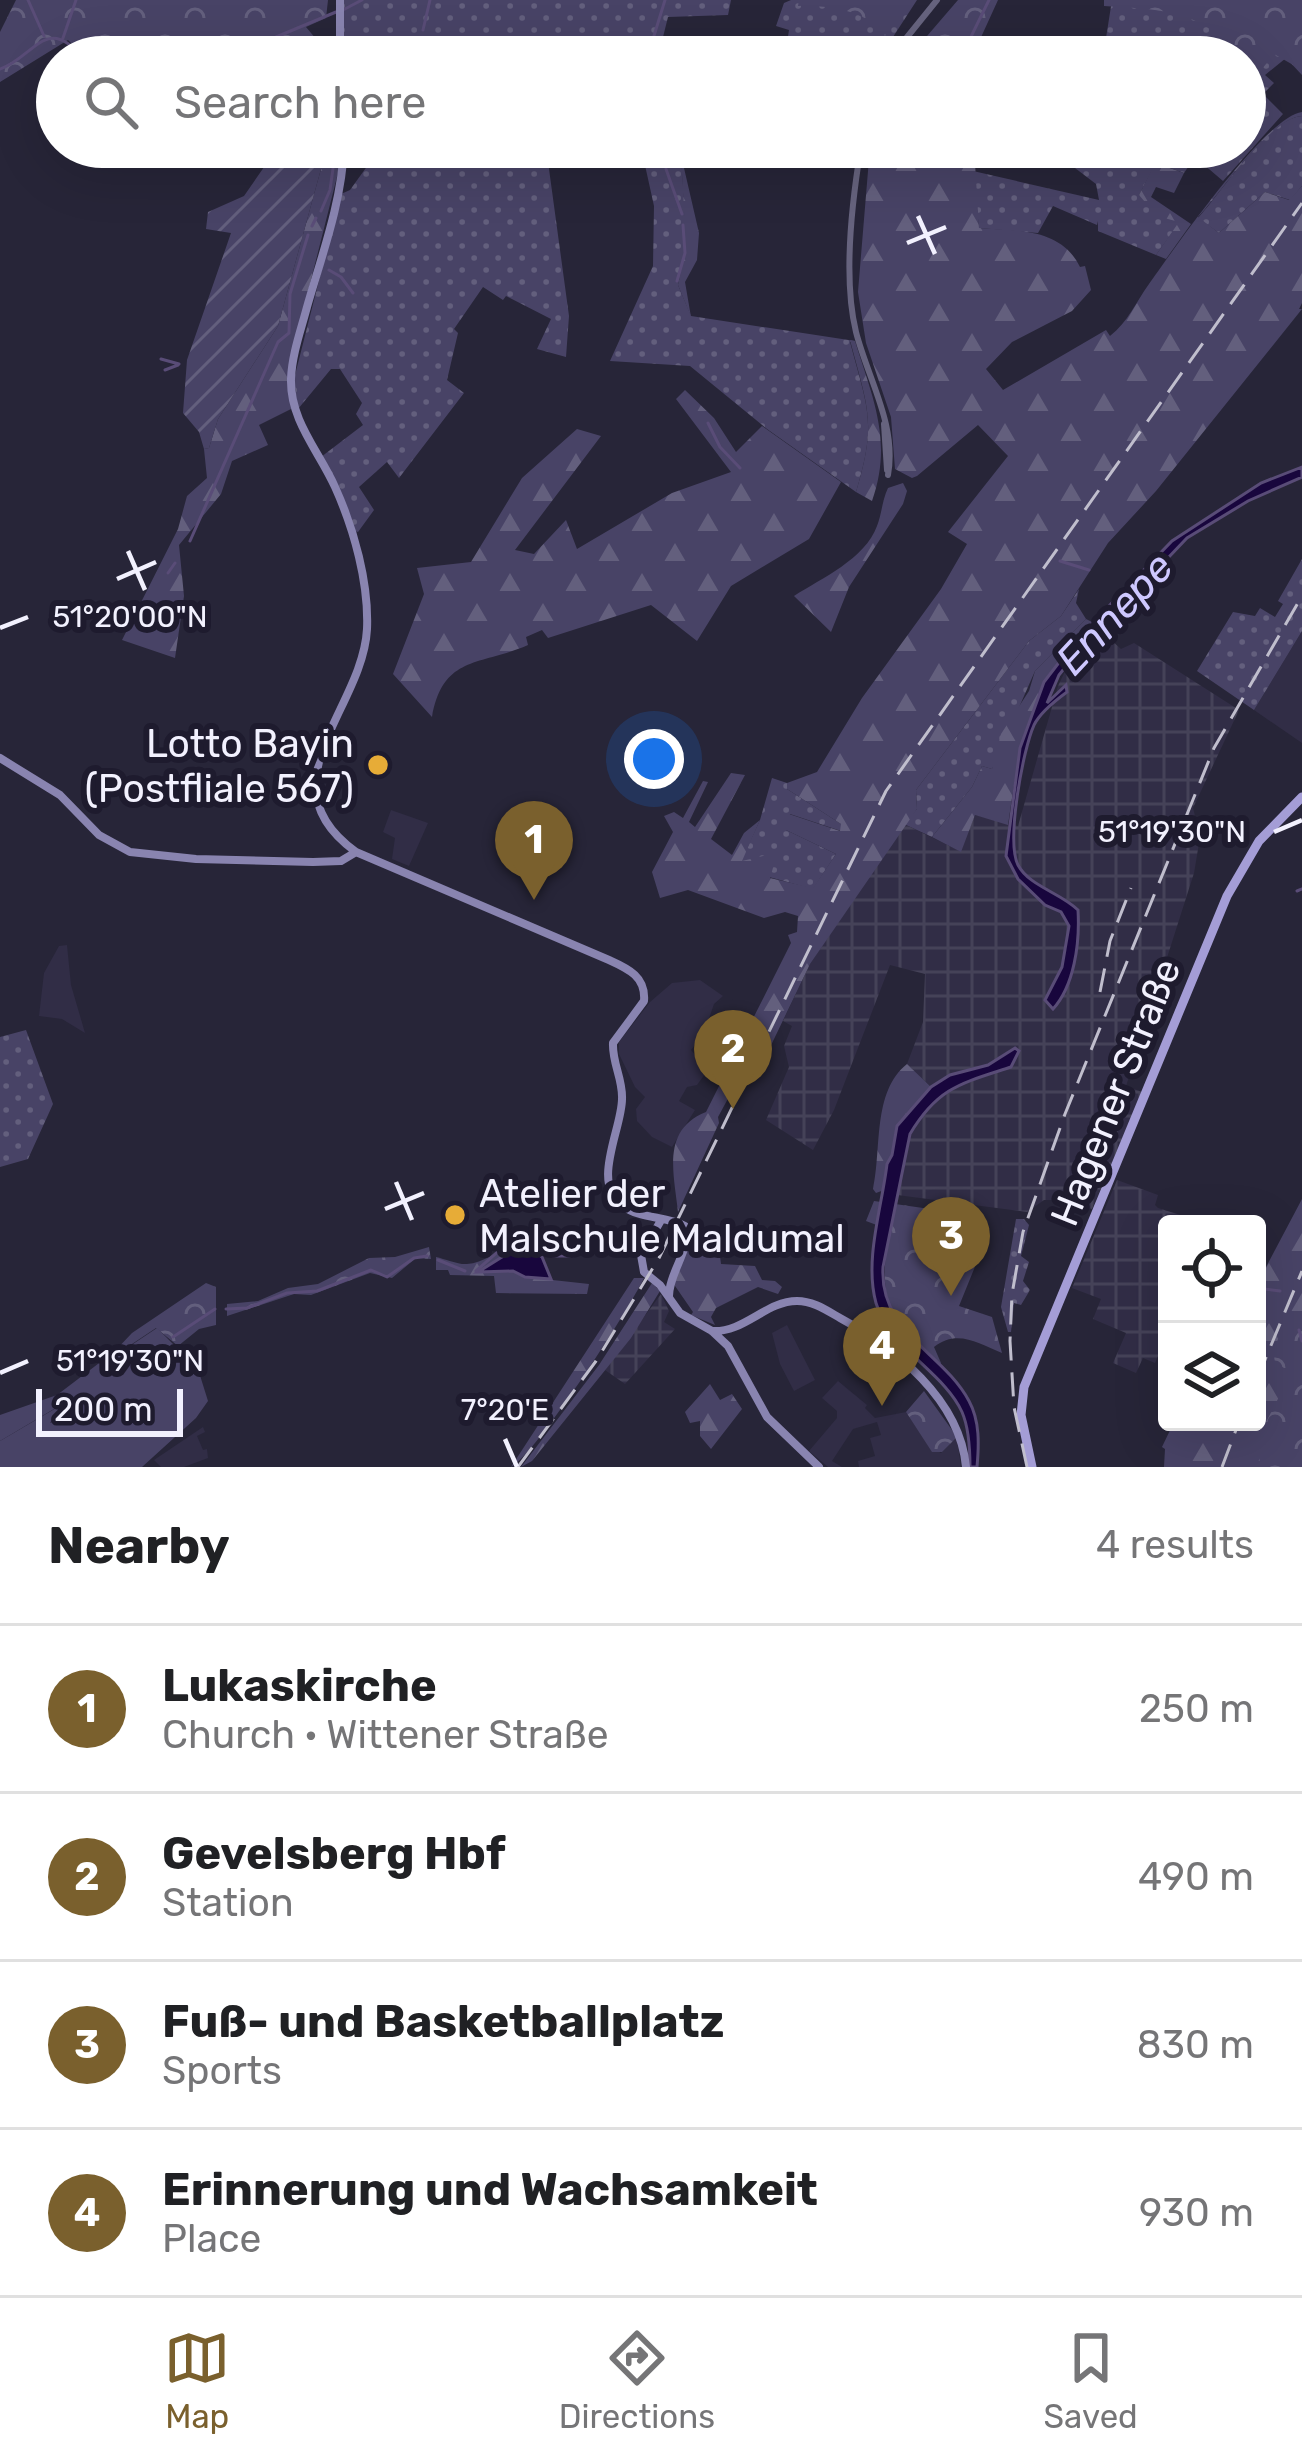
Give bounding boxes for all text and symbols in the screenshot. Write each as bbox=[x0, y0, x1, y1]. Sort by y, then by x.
search box bbox=[36, 36, 1266, 168]
icon: search bbox=[78, 69, 144, 135]
text: Search here bbox=[174, 76, 426, 129]
water label: Ennepe bbox=[1046, 542, 1184, 685]
text: 51°20'00"N bbox=[52, 599, 208, 635]
place label: Lotto Bayin (Postfliale 567) bbox=[85, 721, 354, 812]
your location bbox=[624, 729, 684, 789]
marker: Lotto Bayin (Postfliale 567) bbox=[365, 752, 391, 778]
pin: 1 bbox=[495, 801, 573, 900]
text: 51°19'30"N bbox=[1098, 814, 1246, 850]
street label: Hagener Straße bbox=[1041, 952, 1190, 1233]
pin: 2 bbox=[694, 1010, 772, 1109]
place label: Atelier der Malschule Maldumal bbox=[479, 1171, 845, 1262]
pin: 3 bbox=[912, 1197, 990, 1296]
marker: Atelier der Malschule Maldumal bbox=[442, 1202, 468, 1228]
map controls bbox=[1158, 1215, 1266, 1431]
button: locate bbox=[1158, 1215, 1266, 1323]
pin: 4 bbox=[843, 1307, 921, 1406]
button: layers bbox=[1158, 1323, 1266, 1431]
text: 51°19'30"N bbox=[56, 1343, 204, 1379]
scale bar bbox=[36, 1383, 183, 1436]
text: 200 m bbox=[54, 1390, 153, 1429]
text: 7°20'E bbox=[461, 1392, 549, 1428]
text: Nearby bbox=[48, 1515, 230, 1576]
text: 4 results bbox=[1096, 1522, 1254, 1568]
text: Lukaskirche bbox=[162, 1659, 437, 1712]
text: 1 bbox=[77, 1686, 97, 1732]
text: 250 m bbox=[1139, 1686, 1254, 1732]
text: Church · Wittener Straße bbox=[162, 1712, 609, 1758]
text: Gevelsberg Hbf bbox=[162, 1827, 506, 1880]
text: 2 bbox=[74, 1854, 100, 1900]
text: 490 m bbox=[1138, 1854, 1254, 1900]
text: Station bbox=[162, 1880, 294, 1926]
text: Fuß- und Basketballplatz bbox=[162, 1995, 724, 2048]
text: 3 bbox=[74, 2022, 100, 2068]
text: 830 m bbox=[1137, 2022, 1254, 2068]
text: Sports bbox=[162, 2048, 282, 2094]
text: Erinnerung und Wachsamkeit bbox=[162, 2163, 818, 2216]
text: 4 bbox=[74, 2190, 100, 2236]
text: 930 m bbox=[1139, 2190, 1254, 2236]
text: Place bbox=[162, 2216, 261, 2262]
tab: Map bbox=[164, 2325, 230, 2436]
tab: Directions bbox=[559, 2325, 715, 2436]
tab: Saved bbox=[1044, 2325, 1138, 2436]

